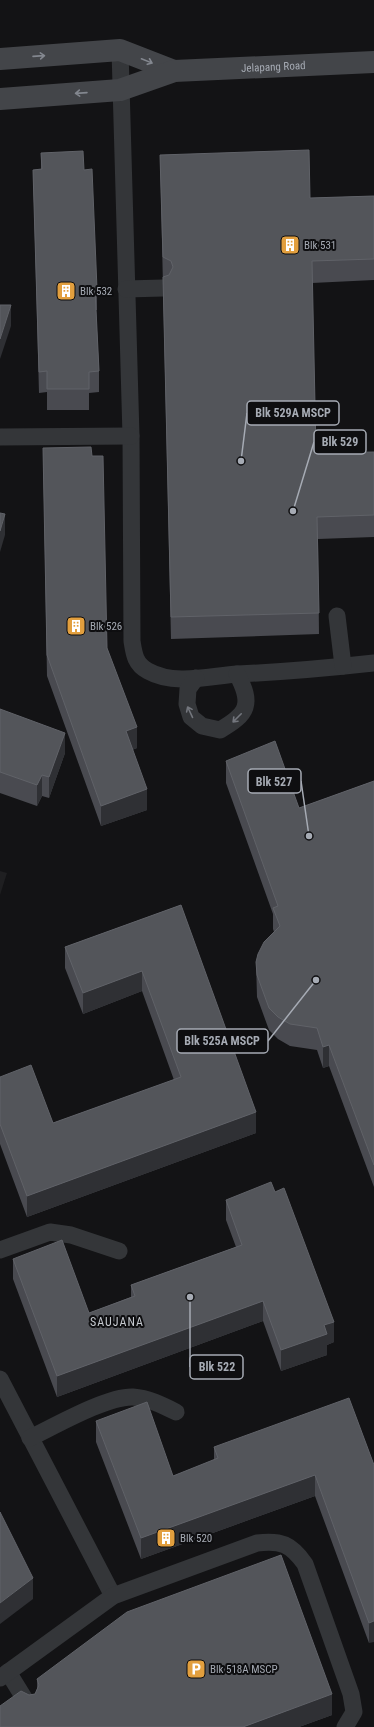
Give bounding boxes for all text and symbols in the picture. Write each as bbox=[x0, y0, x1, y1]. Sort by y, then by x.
one-way arrow bbox=[32, 53, 45, 60]
one-way arrow bbox=[140, 57, 152, 65]
street label: Jelapang Road bbox=[241, 59, 306, 75]
one-way arrow bbox=[75, 90, 88, 97]
building icon: Blk 531 bbox=[279, 234, 301, 256]
place label: Blk 531 bbox=[304, 239, 336, 252]
building icon: Blk 532 bbox=[55, 280, 77, 302]
place label: Blk 532 bbox=[80, 285, 112, 298]
callout: Blk 529A MSCP bbox=[247, 401, 339, 425]
text: Blk 529A MSCP bbox=[255, 406, 331, 420]
callout: Blk 529 bbox=[314, 430, 366, 454]
text: Blk 529 bbox=[322, 435, 358, 449]
building icon: Blk 526 bbox=[65, 615, 87, 637]
place label: Blk 526 bbox=[90, 620, 122, 633]
one-way arrow bbox=[186, 707, 193, 719]
one-way arrow bbox=[232, 713, 242, 723]
callout: Blk 527 bbox=[248, 769, 301, 793]
text: Blk 527 bbox=[256, 775, 292, 789]
callout: Blk 525A MSCP bbox=[177, 1029, 268, 1053]
text: Blk 525A MSCP bbox=[184, 1034, 260, 1048]
district label: SAUJANA bbox=[90, 1315, 144, 1329]
callout: Blk 522 bbox=[190, 1355, 243, 1379]
text: Blk 522 bbox=[199, 1360, 235, 1374]
building icon: Blk 520 bbox=[155, 1527, 177, 1549]
place label: Blk 520 bbox=[180, 1532, 212, 1545]
parking icon: Blk 518A MSCP bbox=[185, 1658, 207, 1680]
place label: Blk 518A MSCP bbox=[210, 1663, 278, 1676]

